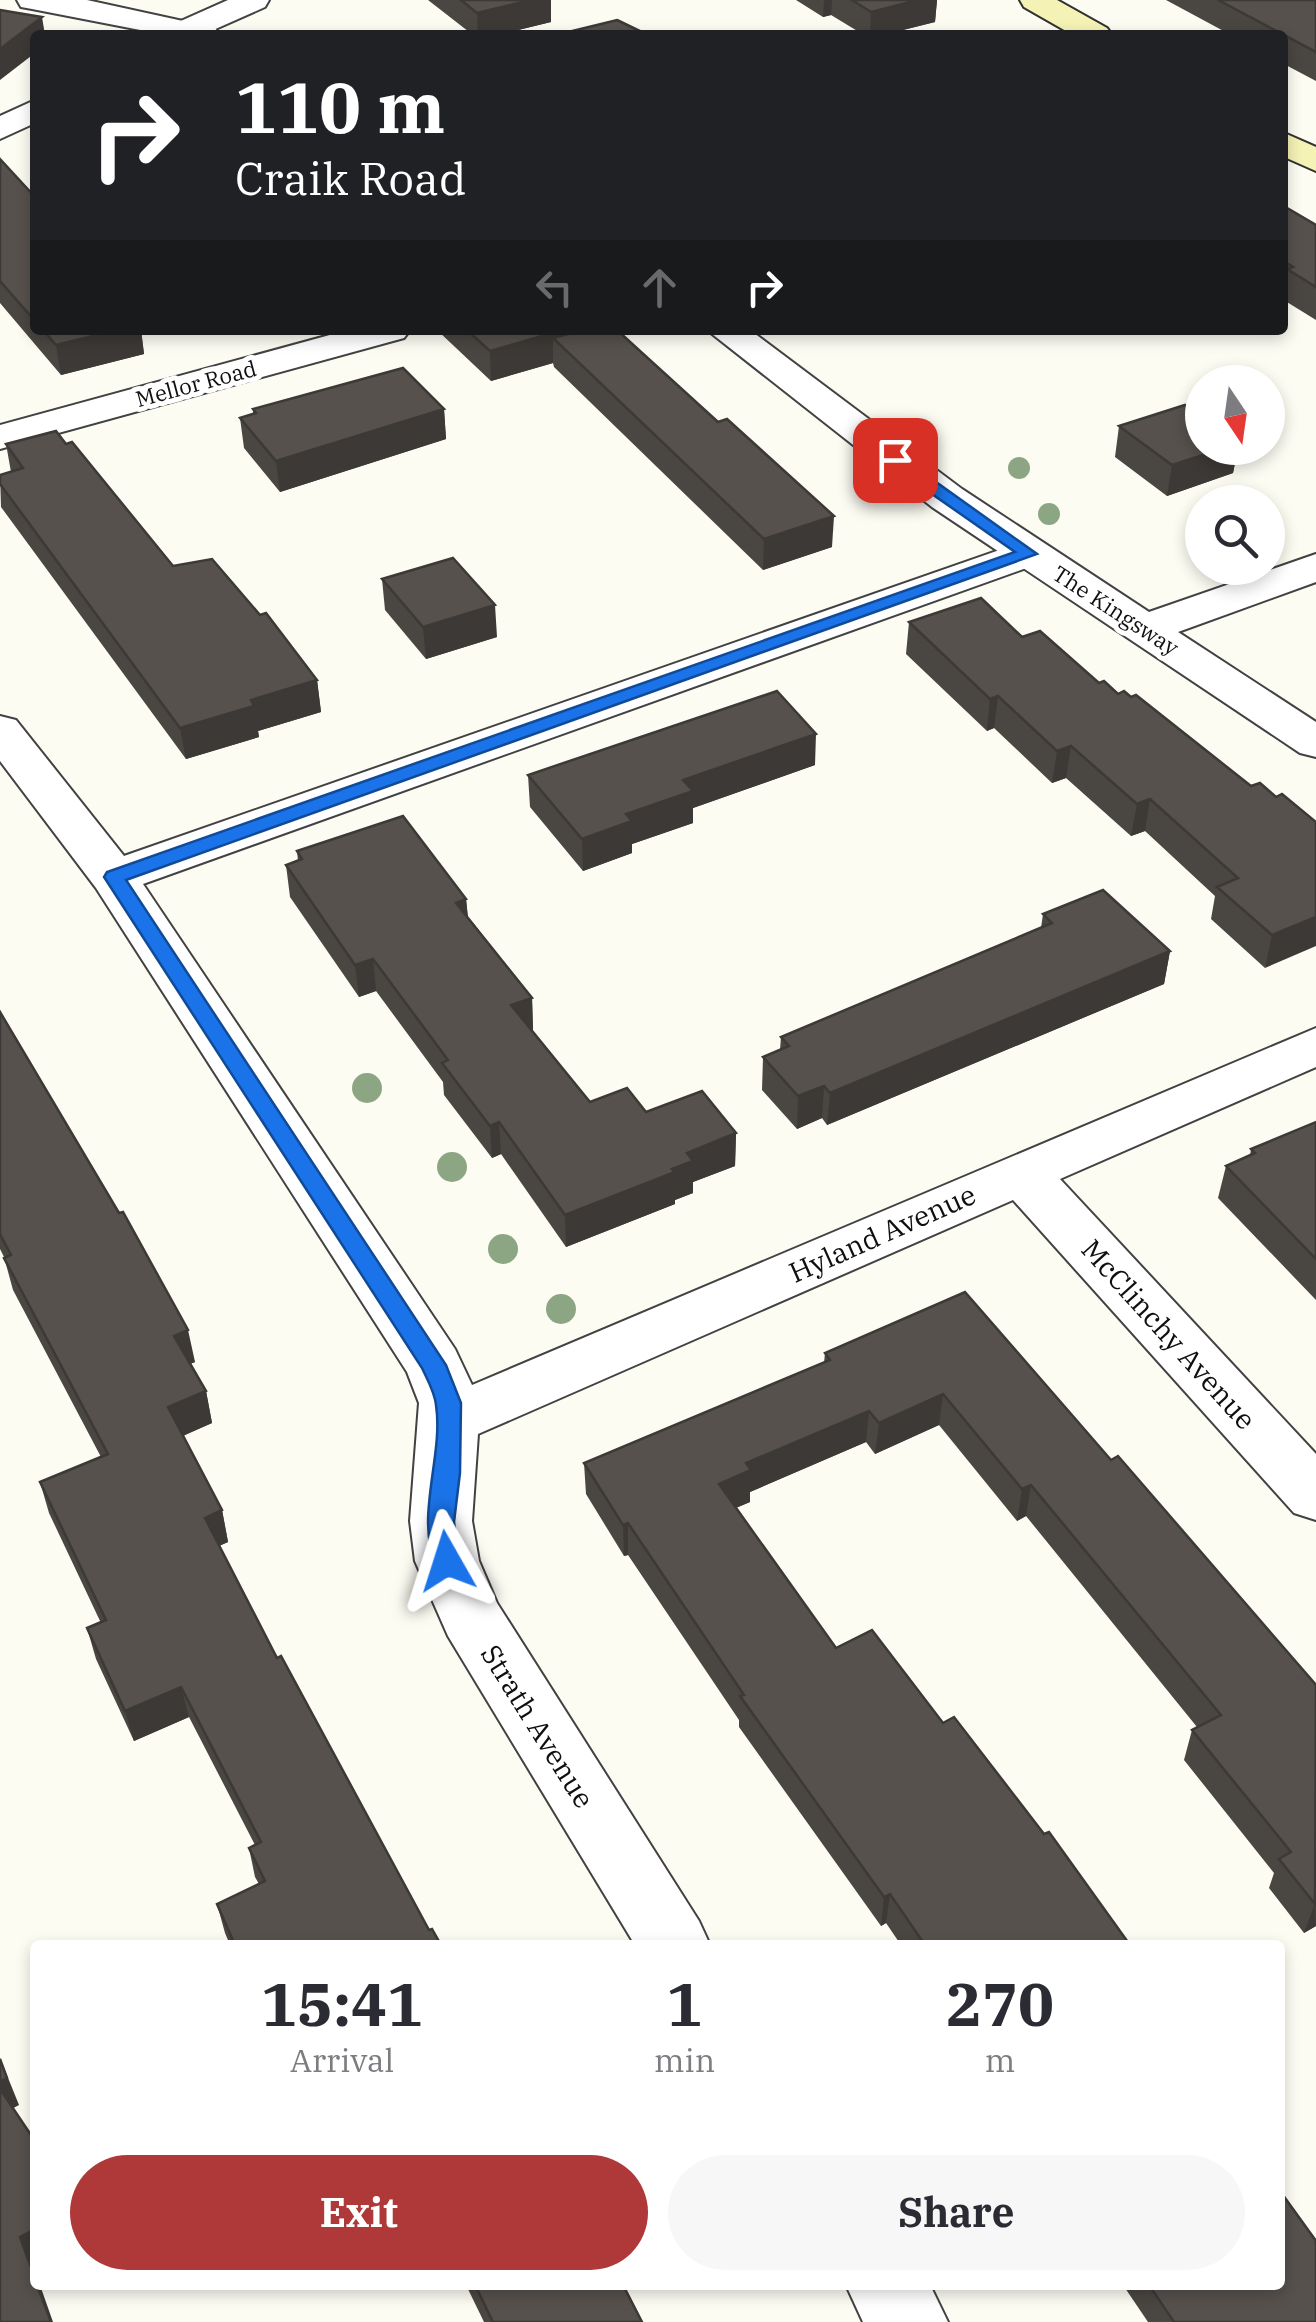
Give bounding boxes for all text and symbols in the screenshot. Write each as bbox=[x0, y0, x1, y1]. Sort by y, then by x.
text: 110 m bbox=[235, 61, 445, 152]
icon: right bbox=[70, 70, 200, 200]
text: Craik Road bbox=[235, 149, 466, 207]
icon: left bbox=[527, 260, 582, 315]
icon: ahead bbox=[632, 260, 687, 315]
icon: right bbox=[737, 260, 792, 315]
street label: Mellor Road bbox=[132, 353, 260, 413]
north arrow bbox=[1185, 365, 1285, 465]
map controls bbox=[1185, 365, 1285, 585]
pin bbox=[853, 418, 938, 503]
icon: arrive bbox=[868, 433, 923, 488]
button: search bbox=[1185, 485, 1285, 585]
street label: The Kingsway bbox=[1047, 558, 1185, 662]
street label: Hyland Avenue bbox=[783, 1175, 981, 1291]
street label: McClinchy Avenue bbox=[1074, 1231, 1264, 1437]
position arrow bbox=[395, 1509, 499, 1613]
street label: Strath Avenue bbox=[473, 1637, 603, 1815]
text: 15:41 bbox=[261, 1964, 423, 2043]
text: 1 bbox=[667, 1964, 703, 2043]
text: 270 bbox=[946, 1964, 1054, 2043]
text: Arrival bbox=[290, 2039, 394, 2081]
text: min bbox=[654, 2039, 715, 2081]
text: m bbox=[985, 2039, 1015, 2081]
button: Exit bbox=[70, 2155, 648, 2270]
button: Share bbox=[668, 2155, 1245, 2270]

